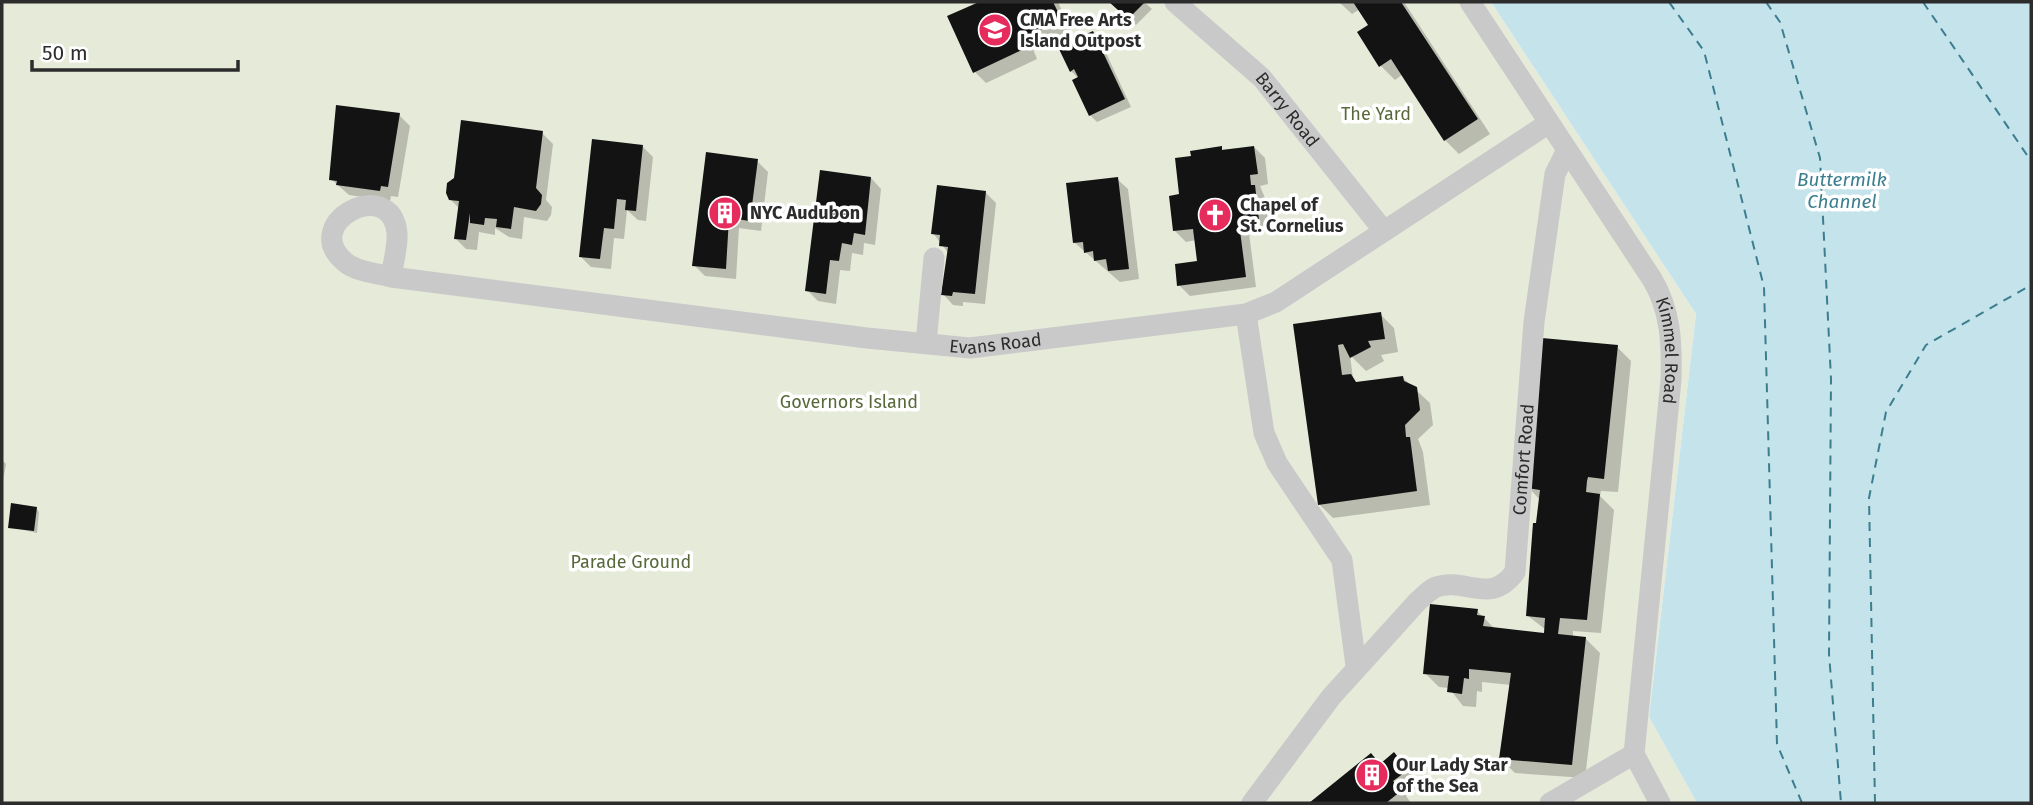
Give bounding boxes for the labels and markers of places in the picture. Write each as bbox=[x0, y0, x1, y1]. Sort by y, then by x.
place label: CMA Free Arts Island Outpost bbox=[1020, 9, 1142, 52]
school or university icon: CMA Free Arts Island Outpost bbox=[976, 11, 1014, 49]
building icon: NYC Audubon bbox=[706, 194, 744, 232]
place label: Chapel of St. Cornelius bbox=[1240, 194, 1344, 237]
church icon: Chapel of St. Cornelius bbox=[1196, 196, 1234, 234]
place label: NYC Audubon bbox=[750, 202, 860, 224]
place label: Our Lady Star of the Sea bbox=[1396, 754, 1508, 797]
building icon: Our Lady Star of the Sea bbox=[1353, 756, 1391, 794]

